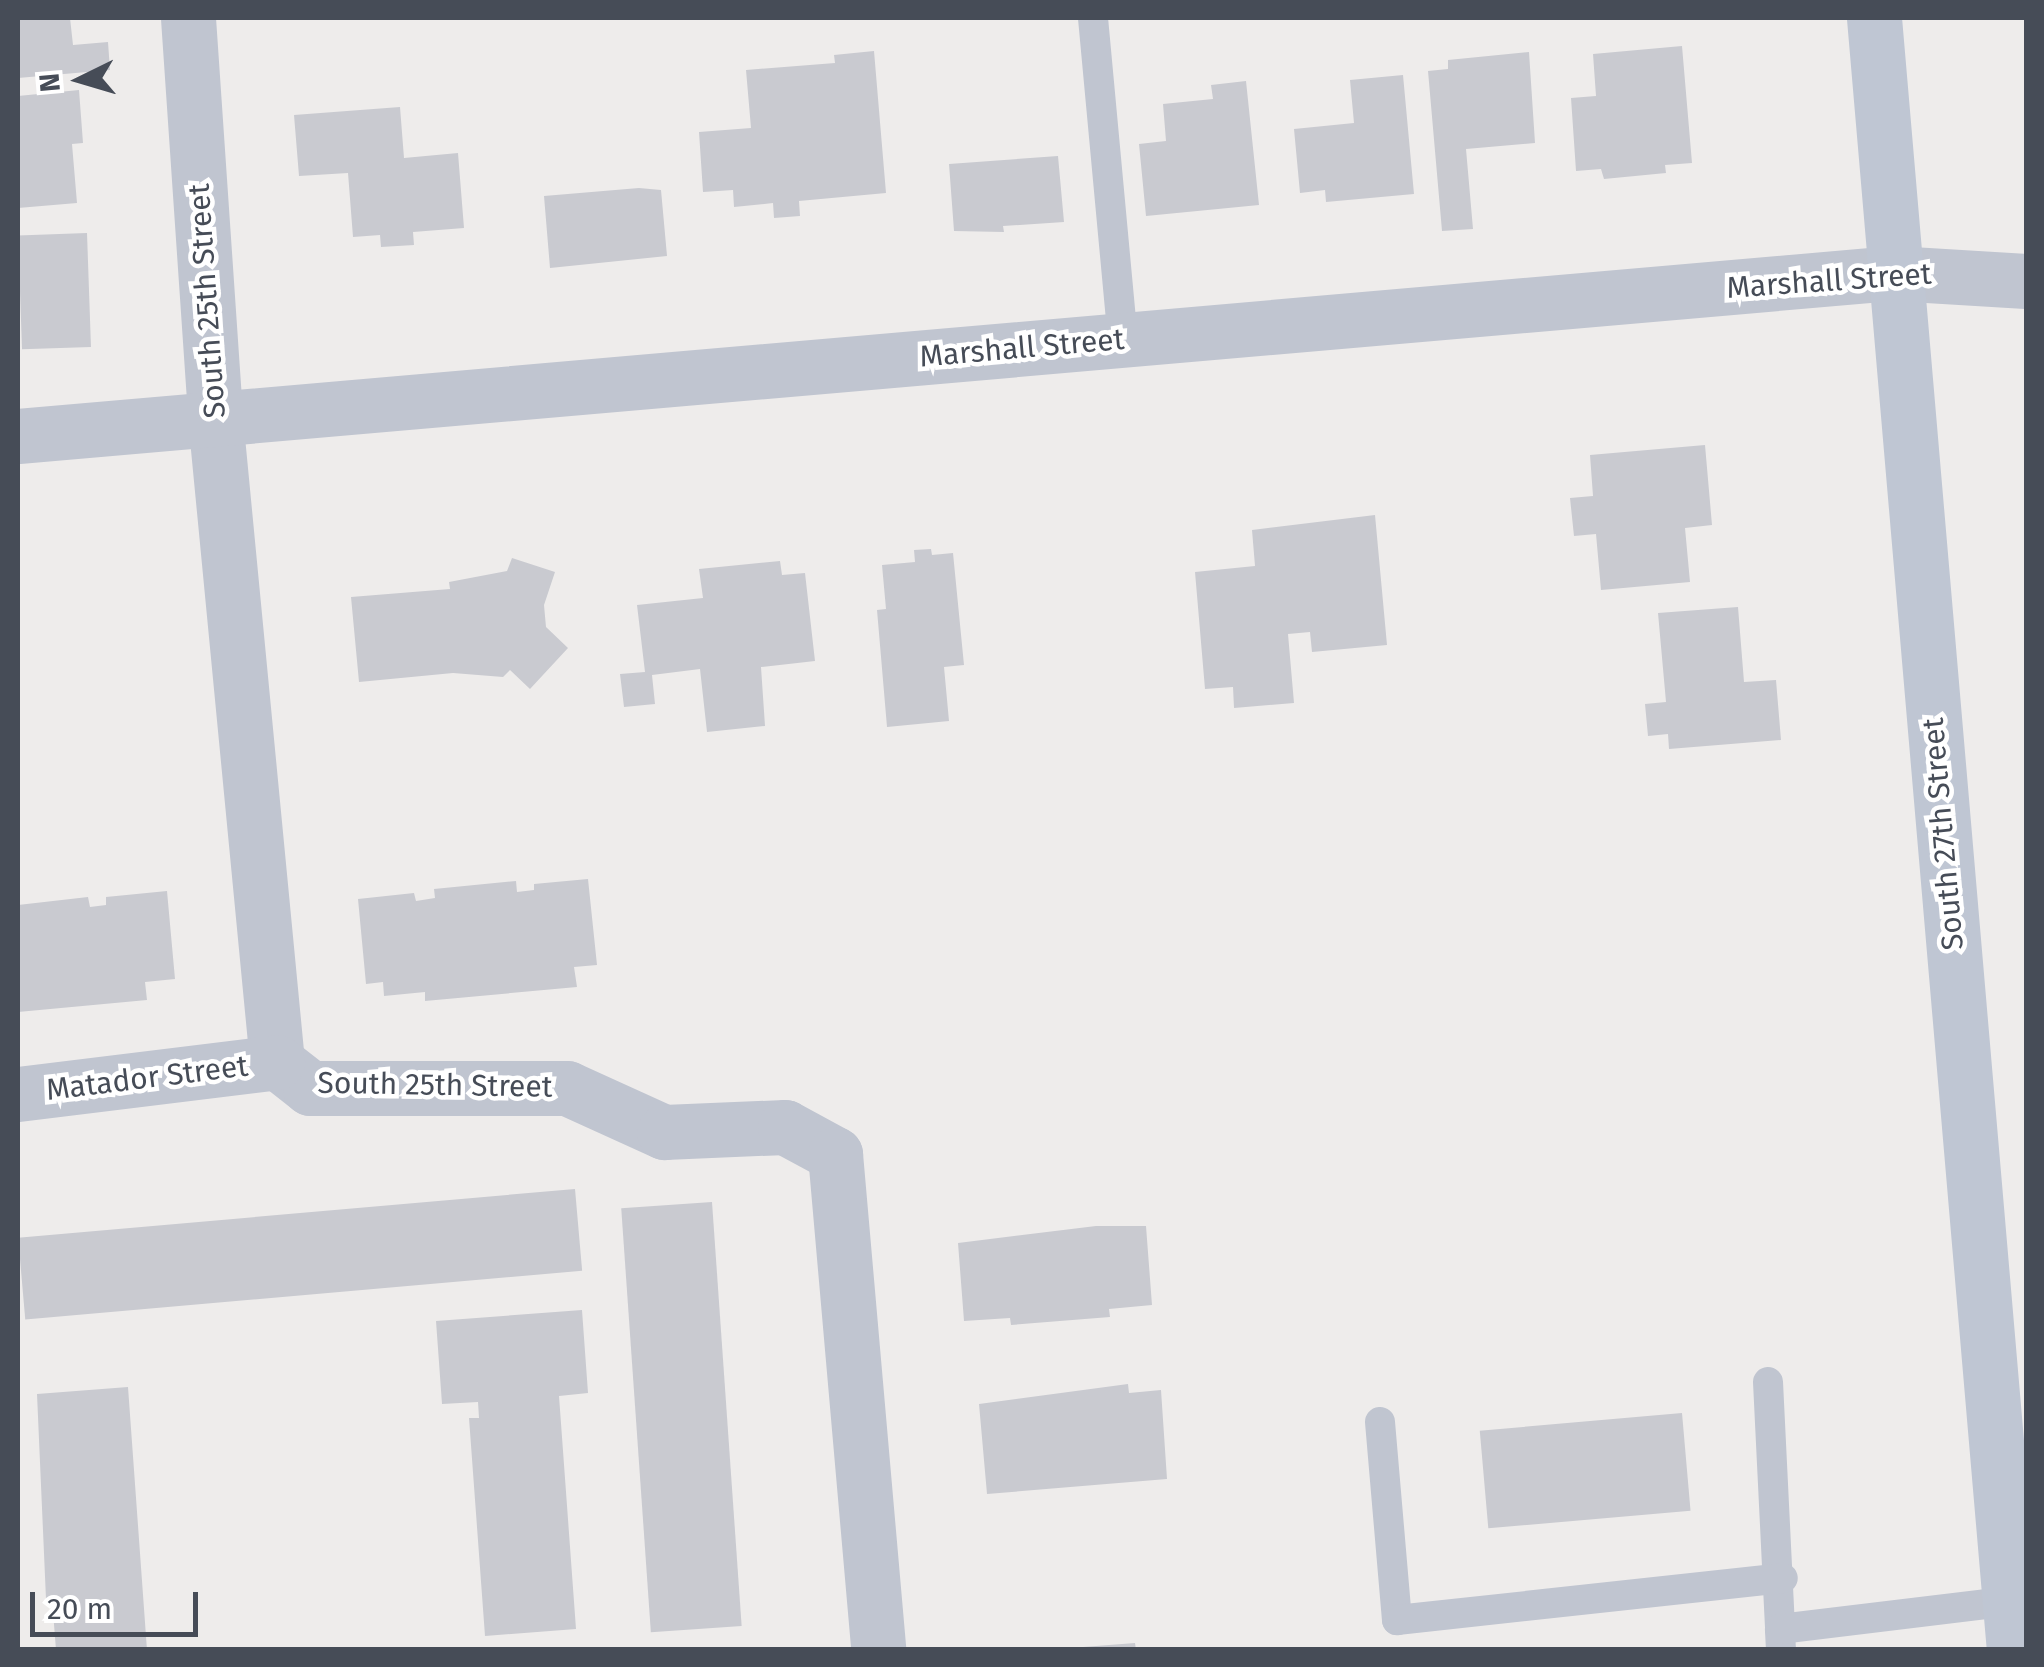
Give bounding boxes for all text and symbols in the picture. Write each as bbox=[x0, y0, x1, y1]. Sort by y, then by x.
north arrow bbox=[30, 30, 130, 130]
text: N bbox=[32, 72, 67, 93]
street label: South 25th Street bbox=[181, 182, 233, 420]
street label: Marshall Street bbox=[1725, 256, 1933, 306]
street label: Marshall Street bbox=[918, 321, 1126, 375]
street label: South 27th Street bbox=[1915, 716, 1971, 952]
street label: Matador Street bbox=[44, 1048, 250, 1108]
street label: South 25th Street bbox=[317, 1065, 553, 1105]
scale bar bbox=[35, 1572, 202, 1634]
text: 20 m bbox=[47, 1591, 112, 1627]

